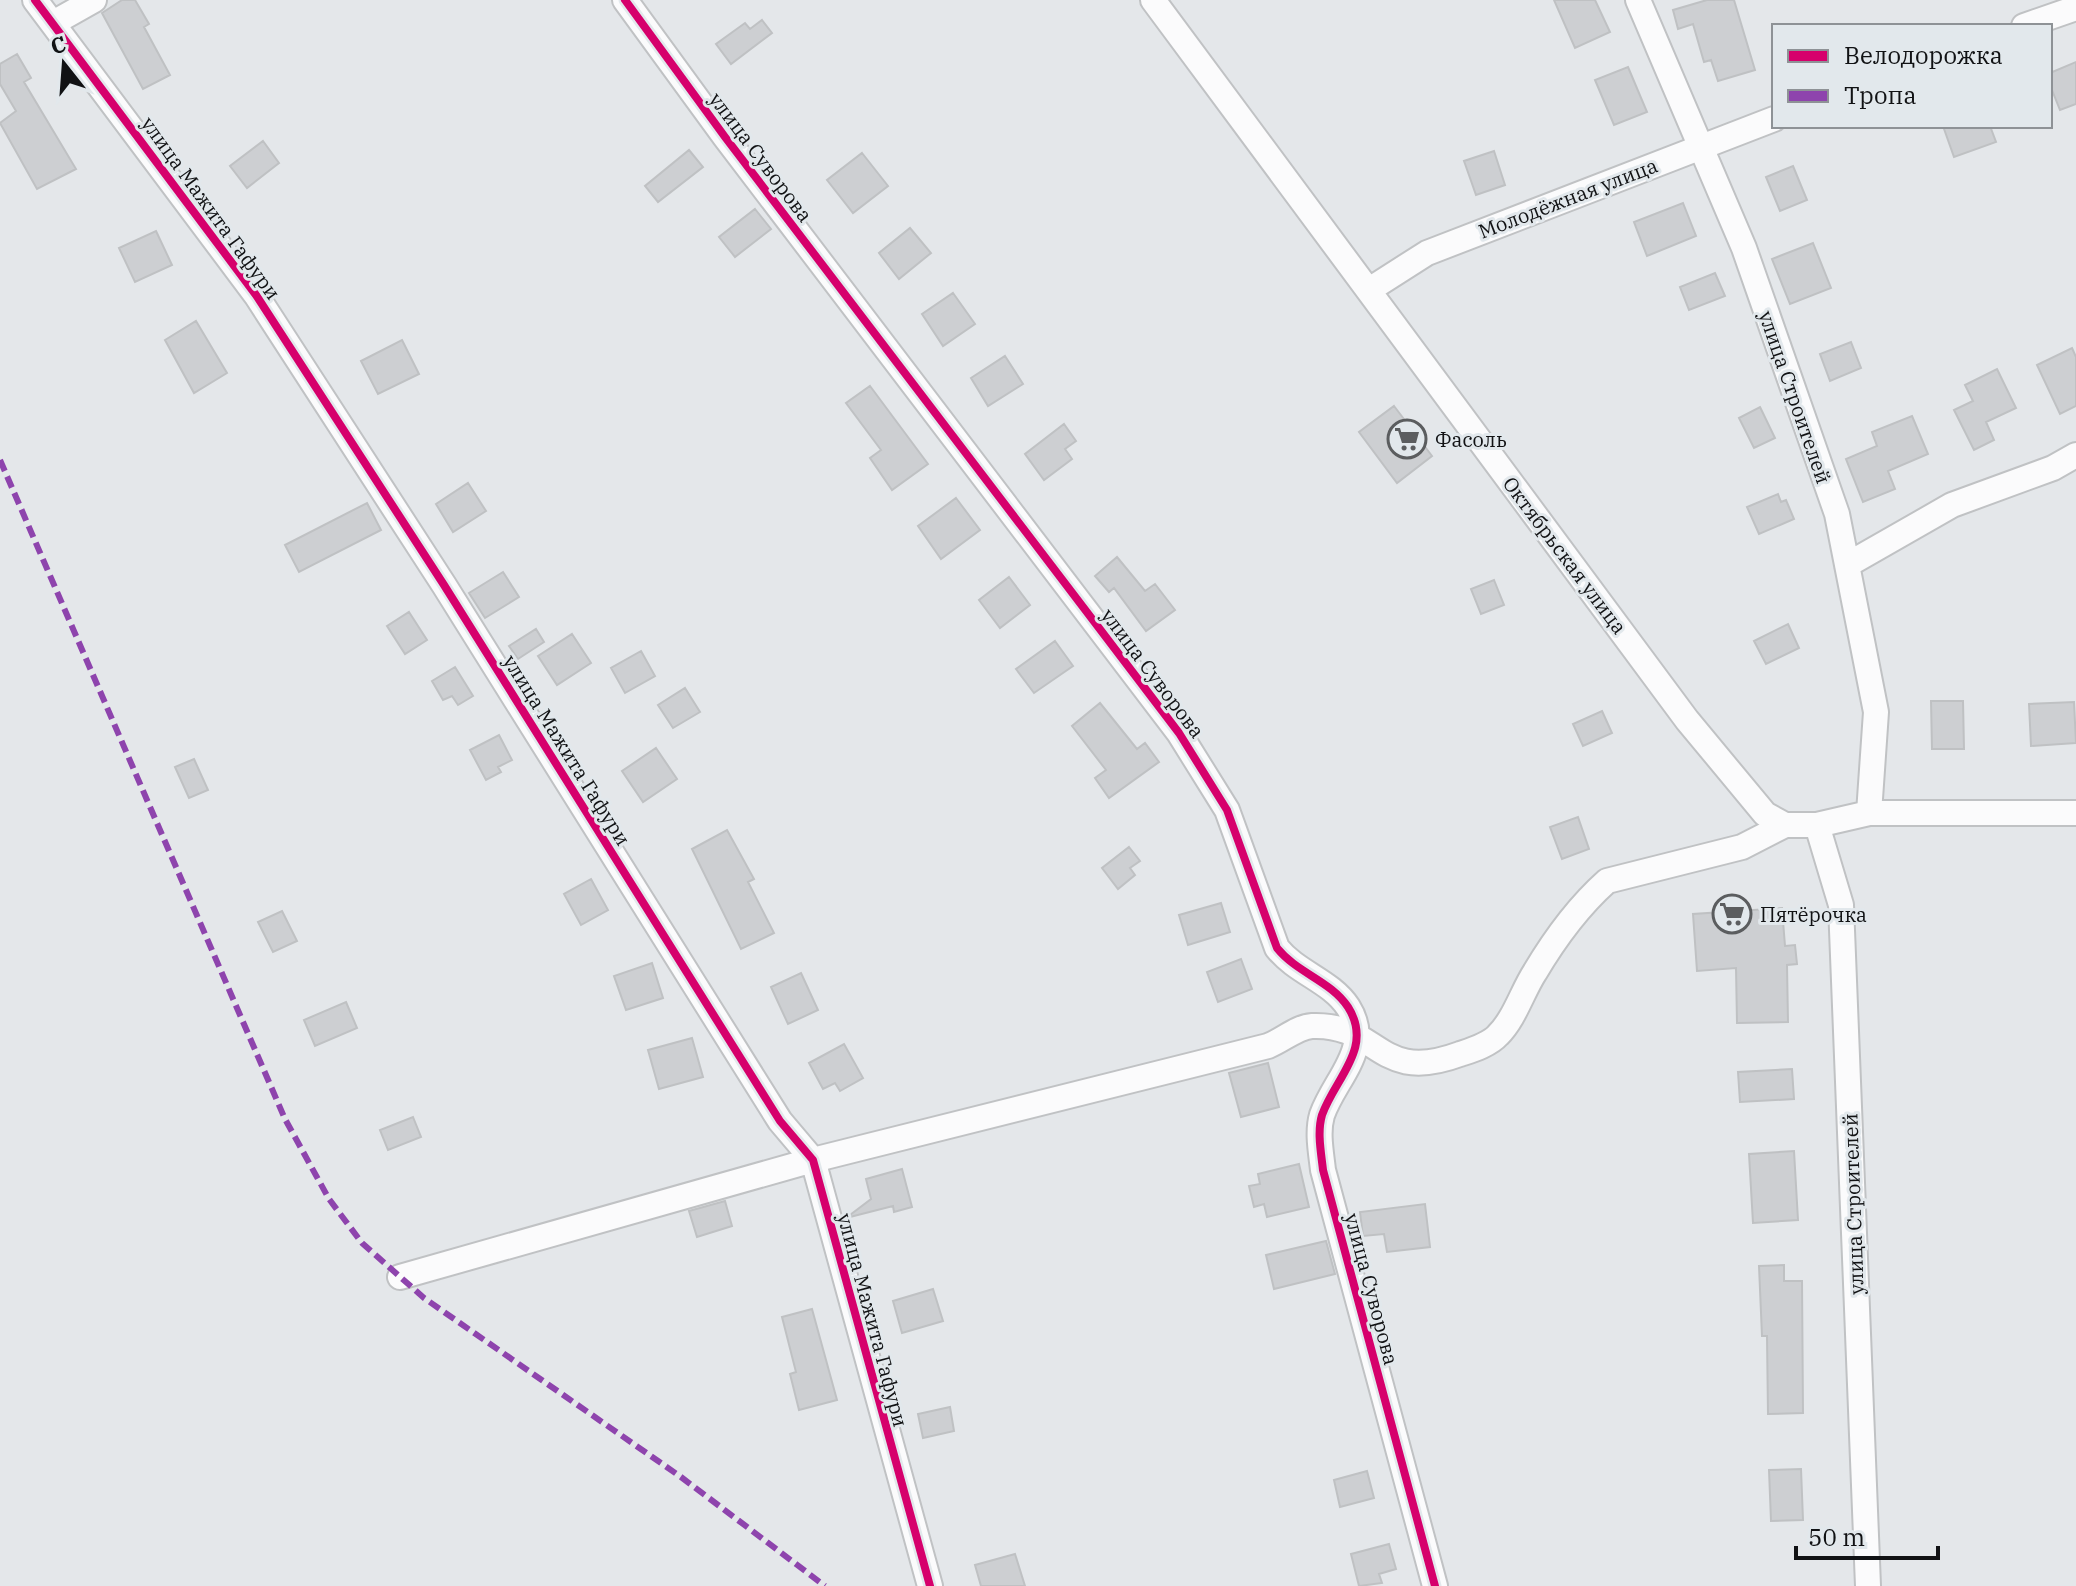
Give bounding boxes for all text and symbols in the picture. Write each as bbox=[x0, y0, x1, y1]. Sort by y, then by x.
north arrow bbox=[24, 24, 104, 104]
legend bbox=[1772, 24, 2052, 128]
text: С bbox=[47, 28, 69, 60]
text: Велодорожка bbox=[1844, 39, 2003, 71]
text: Тропа bbox=[1844, 79, 1916, 111]
street label: улица Суворова bbox=[703, 87, 819, 227]
street label: улица Мажита Гафури bbox=[135, 111, 287, 305]
street label: Молодёжная улица bbox=[1475, 151, 1662, 245]
street label: улица Строителей bbox=[1753, 307, 1837, 487]
supermarket icon: Фасоль bbox=[1386, 418, 1428, 460]
place label: Фасоль bbox=[1435, 426, 1507, 453]
street label: Октябрьская улица bbox=[1497, 471, 1633, 639]
street label: улица Суворова bbox=[1095, 603, 1211, 743]
street label: улица Мажита Гафури bbox=[497, 649, 637, 851]
supermarket icon: Пятёрочка bbox=[1711, 893, 1753, 935]
place label: Пятёрочка bbox=[1760, 901, 1867, 928]
street label: улица Строителей bbox=[1836, 1113, 1870, 1295]
street label: улица Мажита Гафури bbox=[831, 1210, 915, 1430]
street label: улица Суворова bbox=[1339, 1210, 1405, 1368]
scale bar bbox=[1796, 1510, 1938, 1560]
text: 50 m bbox=[1808, 1521, 1865, 1553]

